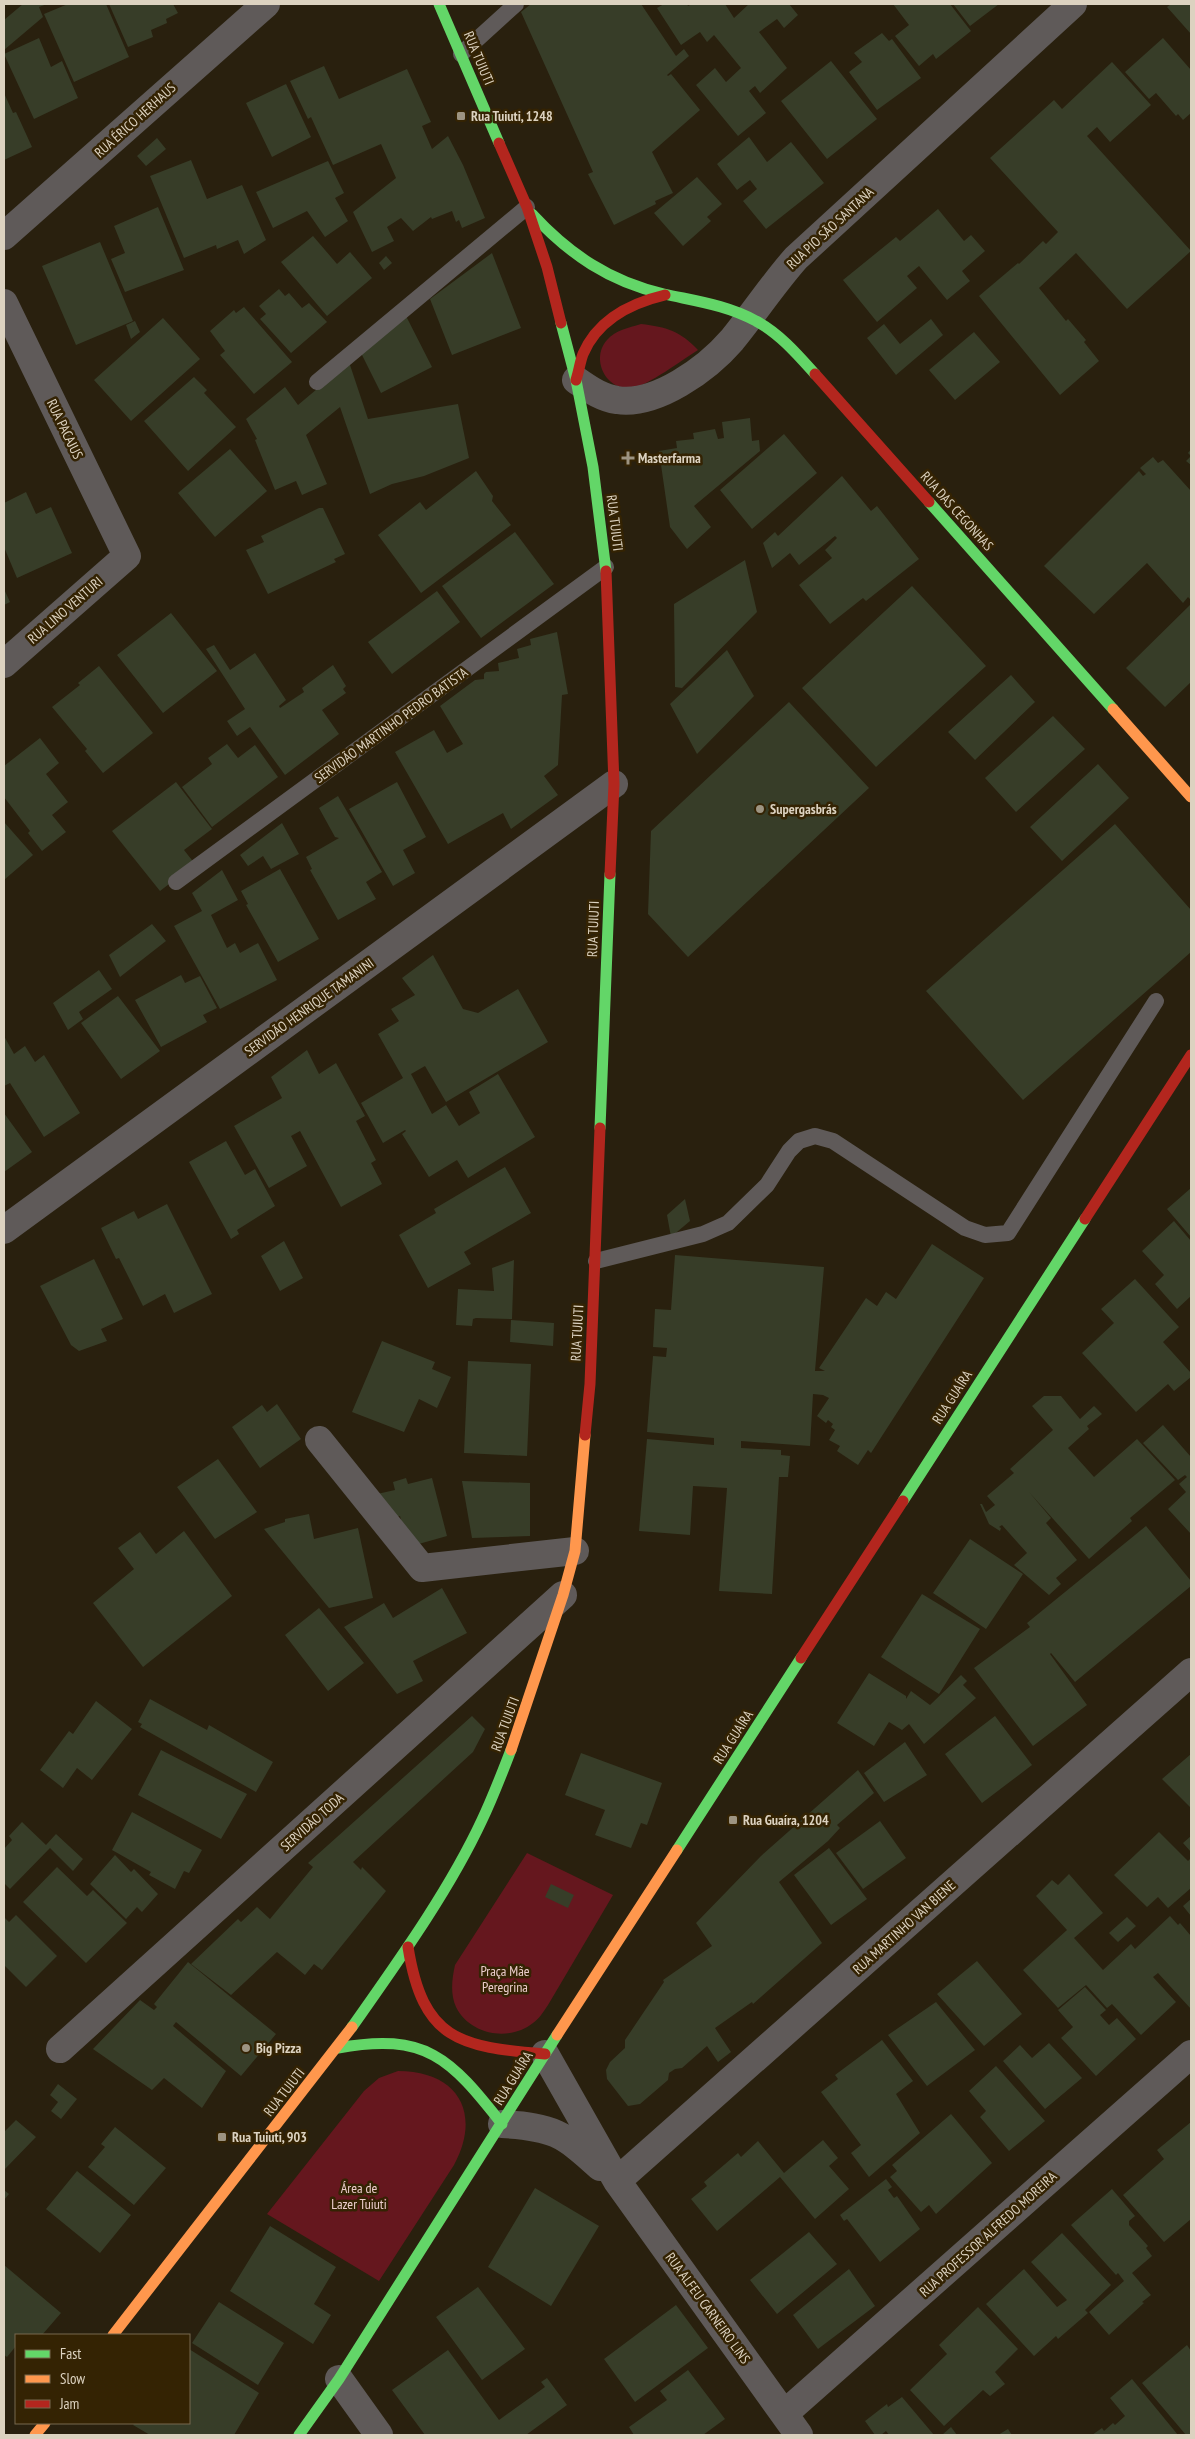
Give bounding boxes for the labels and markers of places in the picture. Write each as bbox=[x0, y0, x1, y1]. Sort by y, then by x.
place label: Rua Tuiuti, 1248 bbox=[471, 107, 553, 125]
marker: Rua Tuiuti, 1248 bbox=[455, 110, 467, 122]
place label: Masterfarma bbox=[638, 449, 701, 467]
marker: Masterfarma bbox=[622, 452, 634, 464]
place label: Supergasbrás bbox=[770, 800, 837, 818]
marker: Supergasbrás bbox=[754, 803, 766, 815]
place label: Rua Guaíra, 1204 bbox=[743, 1811, 829, 1829]
marker: Rua Guaíra, 1204 bbox=[727, 1814, 739, 1826]
place label: Big Pizza bbox=[256, 2039, 302, 2057]
marker: Big Pizza bbox=[240, 2042, 252, 2054]
place label: Rua Tuiuti, 903 bbox=[232, 2128, 307, 2146]
marker: Rua Tuiuti, 903 bbox=[216, 2131, 228, 2143]

